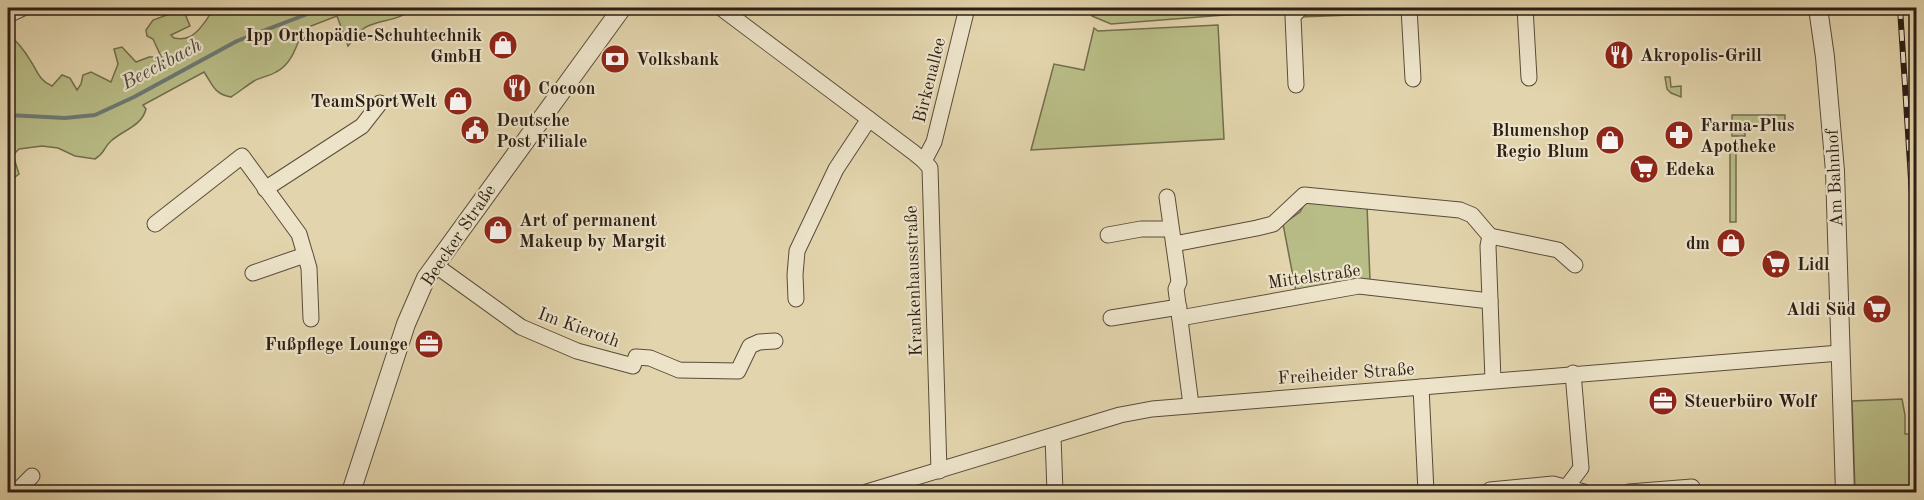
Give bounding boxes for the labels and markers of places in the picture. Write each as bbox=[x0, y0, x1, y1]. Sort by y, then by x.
place label: Ipp Orthopädie-Schuhtechnik GmbH bbox=[245, 27, 482, 66]
shop icon: Ipp Orthopädie-Schuhtechnik GmbH bbox=[487, 29, 519, 61]
restaurant icon: Akropolis-Grill bbox=[1603, 39, 1635, 71]
bank icon: Volksbank bbox=[599, 43, 631, 75]
place label: Akropolis-Grill bbox=[1640, 47, 1762, 65]
place label: Volksbank bbox=[636, 51, 719, 69]
restaurant icon: Cocoon bbox=[501, 72, 533, 104]
place label: Cocoon bbox=[538, 80, 596, 98]
shop icon: TeamSportWelt bbox=[442, 85, 474, 117]
place label: TeamSportWelt bbox=[311, 93, 437, 111]
place label: Deutsche Post Filiale bbox=[496, 112, 588, 151]
public building icon: Deutsche Post Filiale bbox=[459, 114, 491, 146]
place label: Farma-Plus Apotheke bbox=[1700, 117, 1795, 156]
pharmacy icon: Farma-Plus Apotheke bbox=[1663, 119, 1695, 151]
place label: Blumenshop Regio Blum bbox=[1491, 122, 1589, 161]
shop icon: Blumenshop Regio Blum bbox=[1594, 124, 1626, 156]
supermarket icon: Edeka bbox=[1628, 153, 1660, 185]
place label: Edeka bbox=[1665, 161, 1715, 179]
place label: Art of permanent Makeup by Margit bbox=[519, 212, 667, 251]
shop icon: Art of permanent Makeup by Margit bbox=[482, 214, 514, 246]
shop icon: dm bbox=[1715, 227, 1747, 259]
place label: dm bbox=[1686, 235, 1710, 253]
supermarket icon: Lidl bbox=[1760, 248, 1792, 280]
place label: Lidl bbox=[1797, 256, 1830, 274]
supermarket icon: Aldi Süd bbox=[1861, 293, 1893, 325]
place label: Aldi Süd bbox=[1786, 301, 1856, 319]
office icon: Fußpflege Lounge bbox=[413, 328, 445, 360]
place label: Fußpflege Lounge bbox=[265, 336, 408, 354]
office icon: Steuerbüro Wolf bbox=[1647, 385, 1679, 417]
place label: Steuerbüro Wolf bbox=[1684, 393, 1818, 411]

